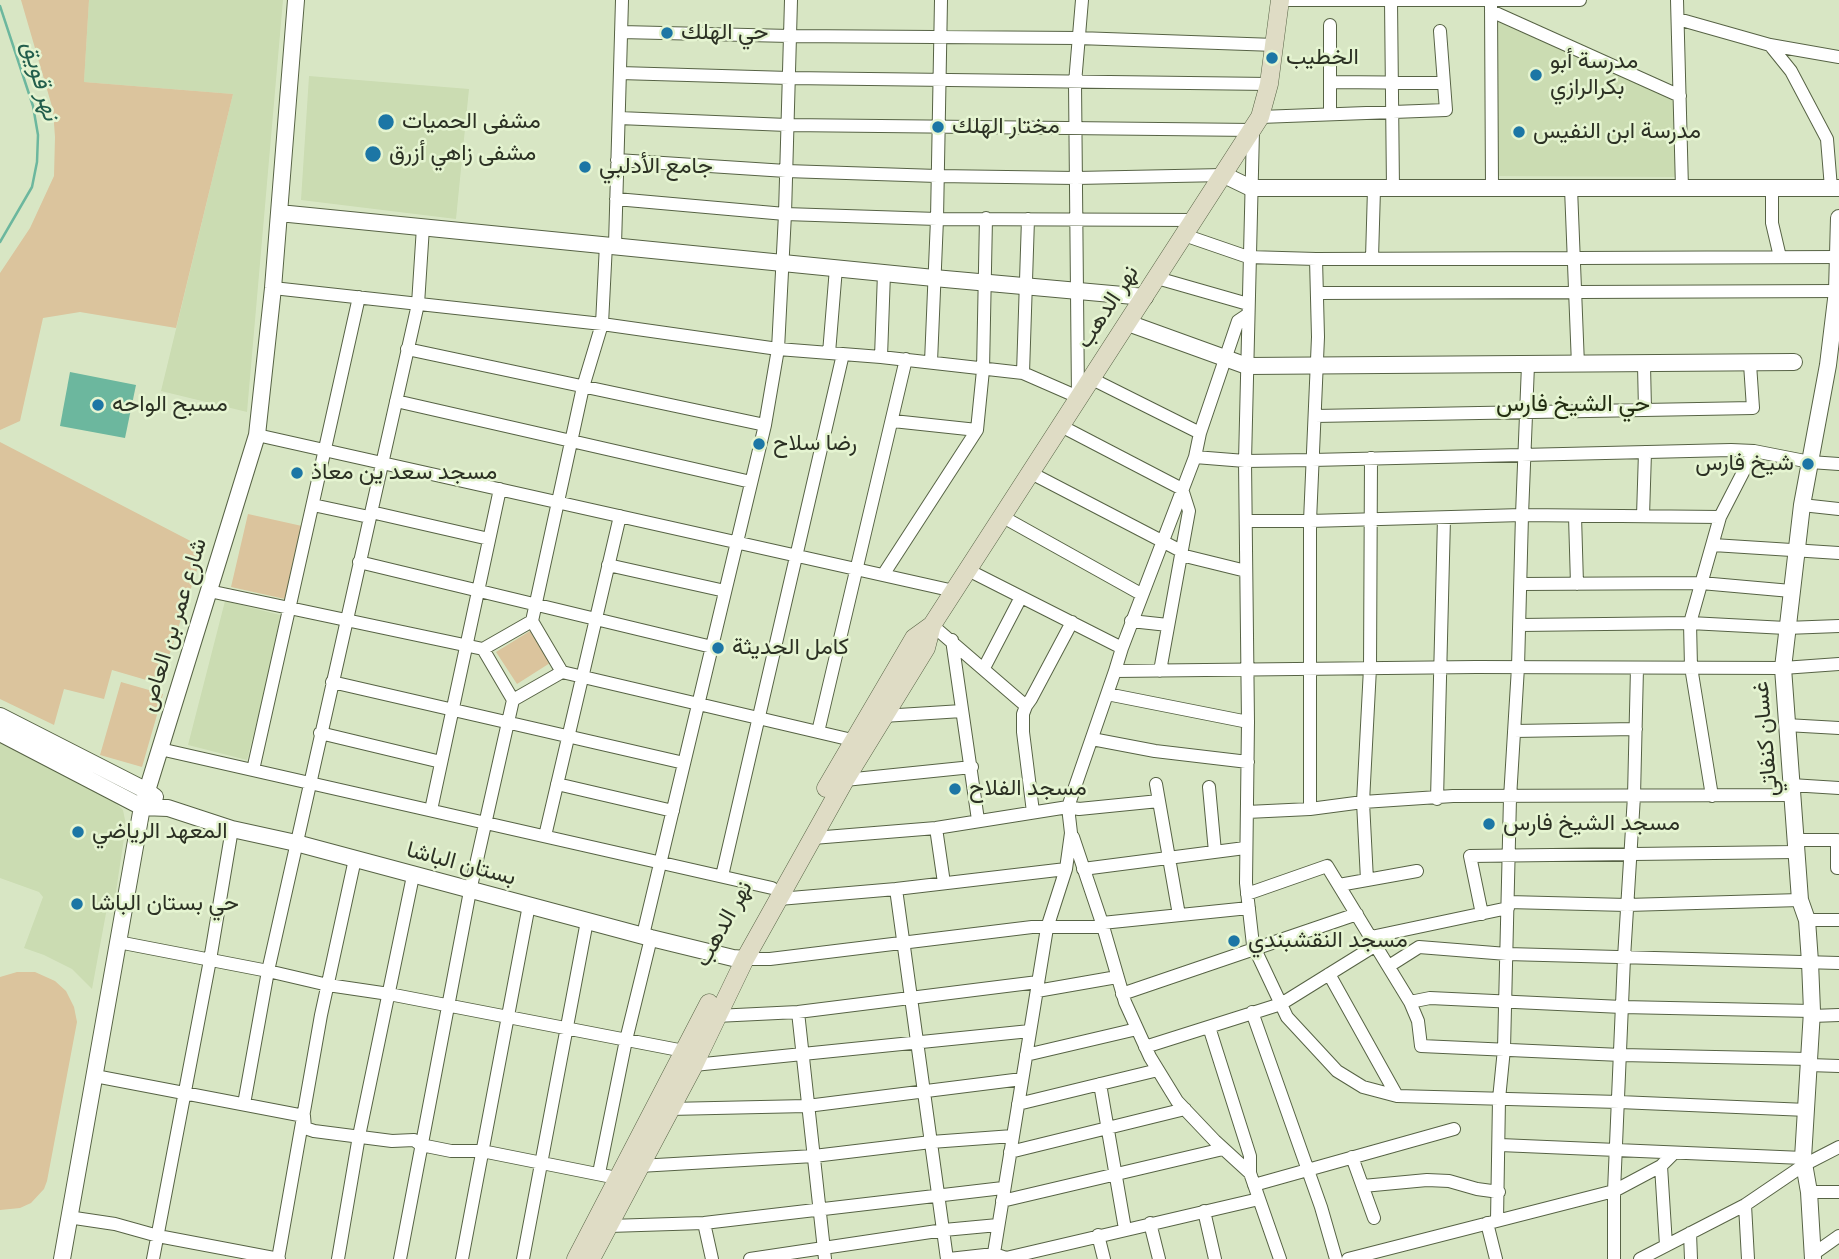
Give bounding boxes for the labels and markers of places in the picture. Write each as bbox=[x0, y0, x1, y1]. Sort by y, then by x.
place label: حي الهلك bbox=[681, 19, 768, 47]
marker: حي الهلك bbox=[659, 25, 675, 41]
place label: الخطيب bbox=[1286, 44, 1359, 72]
place label: مدرسة أبو بكرالرازي bbox=[1550, 48, 1638, 102]
marker: الخطيب bbox=[1264, 50, 1280, 66]
marker: مدرسة أبو بكرالرازي bbox=[1528, 67, 1544, 83]
place label: مشفى الحميات bbox=[402, 108, 541, 136]
marker: مشفى الحميات bbox=[376, 112, 396, 132]
place label: مختار الهلك bbox=[952, 113, 1060, 141]
place label: مدرسة ابن النفيس bbox=[1533, 118, 1701, 146]
marker: مختار الهلك bbox=[930, 119, 946, 135]
marker: مدرسة ابن النفيس bbox=[1511, 124, 1527, 140]
place label: مشفى زاهي أزرق bbox=[389, 140, 536, 168]
marker: مشفى زاهي أزرق bbox=[363, 144, 383, 164]
place label: جامع الأدلبي bbox=[599, 153, 713, 181]
marker: جامع الأدلبي bbox=[577, 159, 593, 175]
place label: مسبح الواحه bbox=[112, 391, 228, 419]
marker: مسبح الواحه bbox=[90, 397, 106, 413]
place label: رضا سلاح bbox=[773, 430, 857, 458]
marker: رضا سلاح bbox=[751, 436, 767, 452]
place label: شيخ فارس bbox=[1695, 450, 1794, 478]
marker: شيخ فارس bbox=[1800, 456, 1816, 472]
place label: مسجد سعد ين معاذ bbox=[311, 459, 497, 487]
marker: مسجد سعد ين معاذ bbox=[289, 465, 305, 481]
place label: كامل الحديثة bbox=[732, 634, 849, 662]
marker: كامل الحديثة bbox=[710, 640, 726, 656]
place label: مسجد الفلاح bbox=[969, 775, 1087, 803]
marker: مسجد الفلاح bbox=[947, 781, 963, 797]
place label: مسجد الشيخ فارس bbox=[1503, 810, 1680, 838]
marker: مسجد الشيخ فارس bbox=[1481, 816, 1497, 832]
place label: المعهد الرياضي bbox=[92, 818, 228, 846]
marker: المعهد الرياضي bbox=[70, 824, 86, 840]
place label: حي بستان الباشا bbox=[91, 890, 239, 918]
marker: حي بستان الباشا bbox=[69, 896, 85, 912]
place label: مسجد النقشبندي bbox=[1248, 927, 1408, 955]
marker: مسجد النقشبندي bbox=[1226, 933, 1242, 949]

